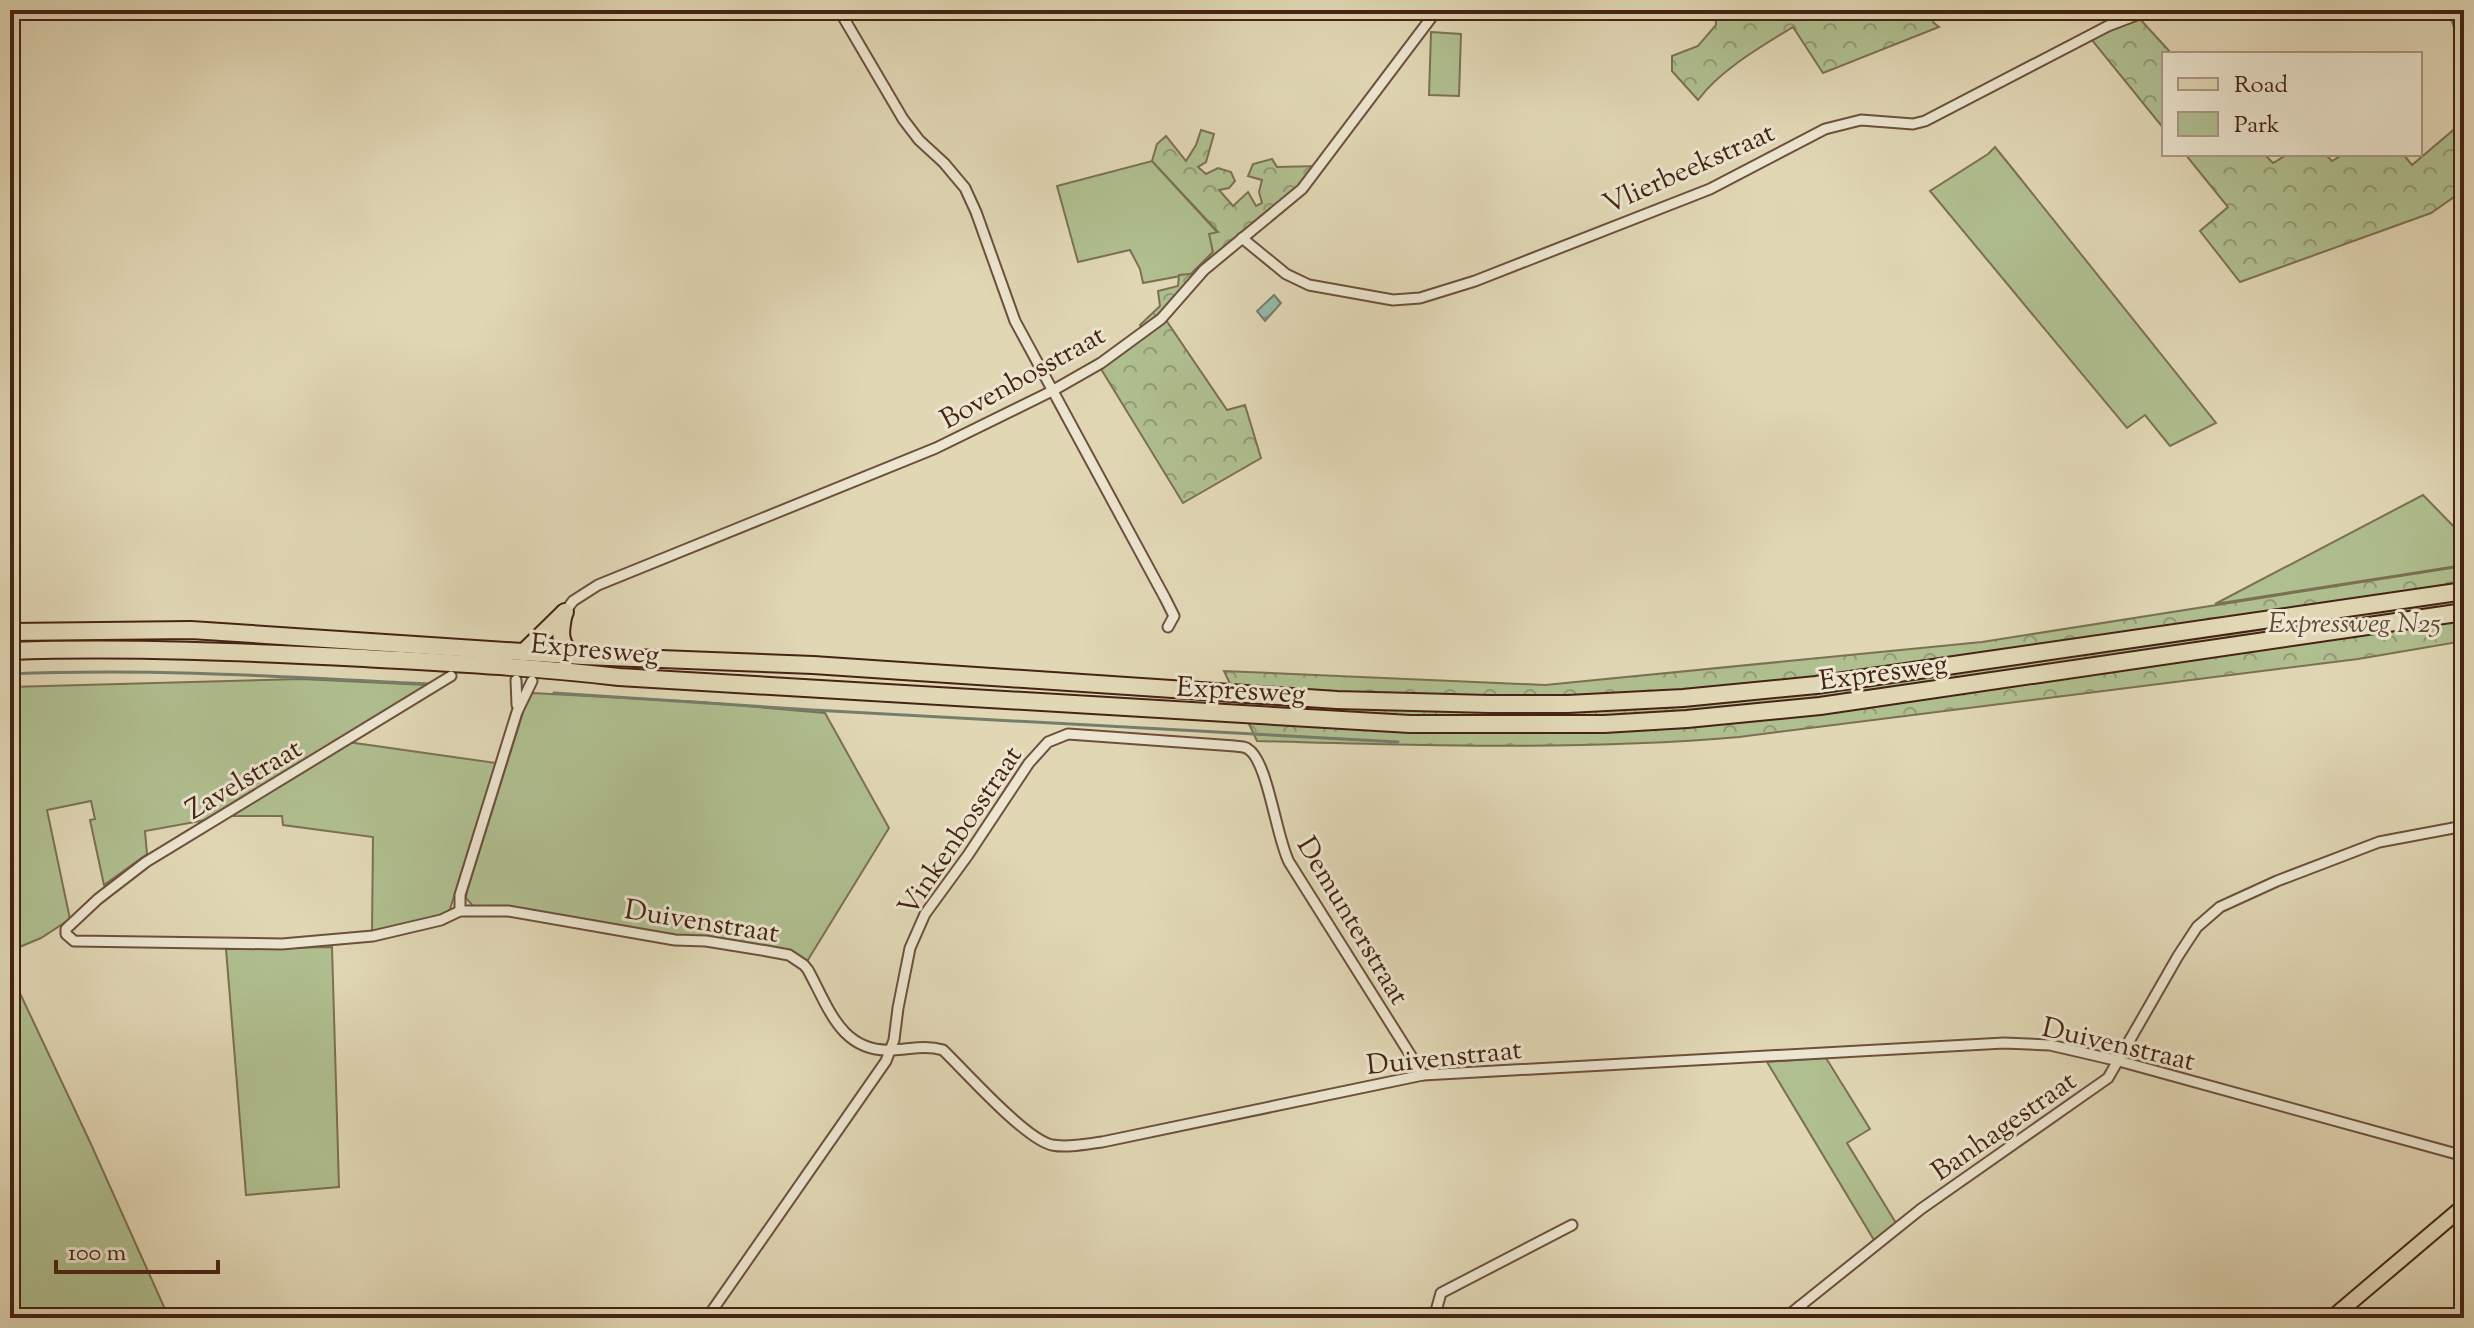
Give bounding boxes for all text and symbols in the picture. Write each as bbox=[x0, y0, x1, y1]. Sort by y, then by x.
legend bbox=[2162, 52, 2422, 156]
text: Road bbox=[2234, 69, 2288, 103]
text: Park bbox=[2234, 109, 2280, 143]
street label: Vlierbeekstraat bbox=[1597, 114, 1782, 225]
street label: Bovenbosstraat bbox=[934, 317, 1114, 441]
park label: Expressweg N25 bbox=[2268, 605, 2441, 645]
street label: Expresweg bbox=[529, 625, 661, 677]
street label: Expresweg bbox=[1817, 645, 1950, 703]
street label: Expresweg bbox=[1175, 669, 1306, 715]
street label: Zavelstraat bbox=[179, 730, 311, 831]
street label: Vinkenbosstraat bbox=[890, 738, 1033, 925]
street label: Demunterstraat bbox=[1285, 830, 1418, 1014]
street label: Duivenstraat bbox=[621, 891, 782, 955]
street label: Duivenstraat bbox=[2038, 1009, 2199, 1083]
street label: Duivenstraat bbox=[1365, 1031, 1524, 1087]
street label: Banhagestraat bbox=[1924, 1062, 2086, 1192]
scale bar bbox=[56, 1224, 218, 1274]
text: 100 m bbox=[68, 1237, 126, 1271]

